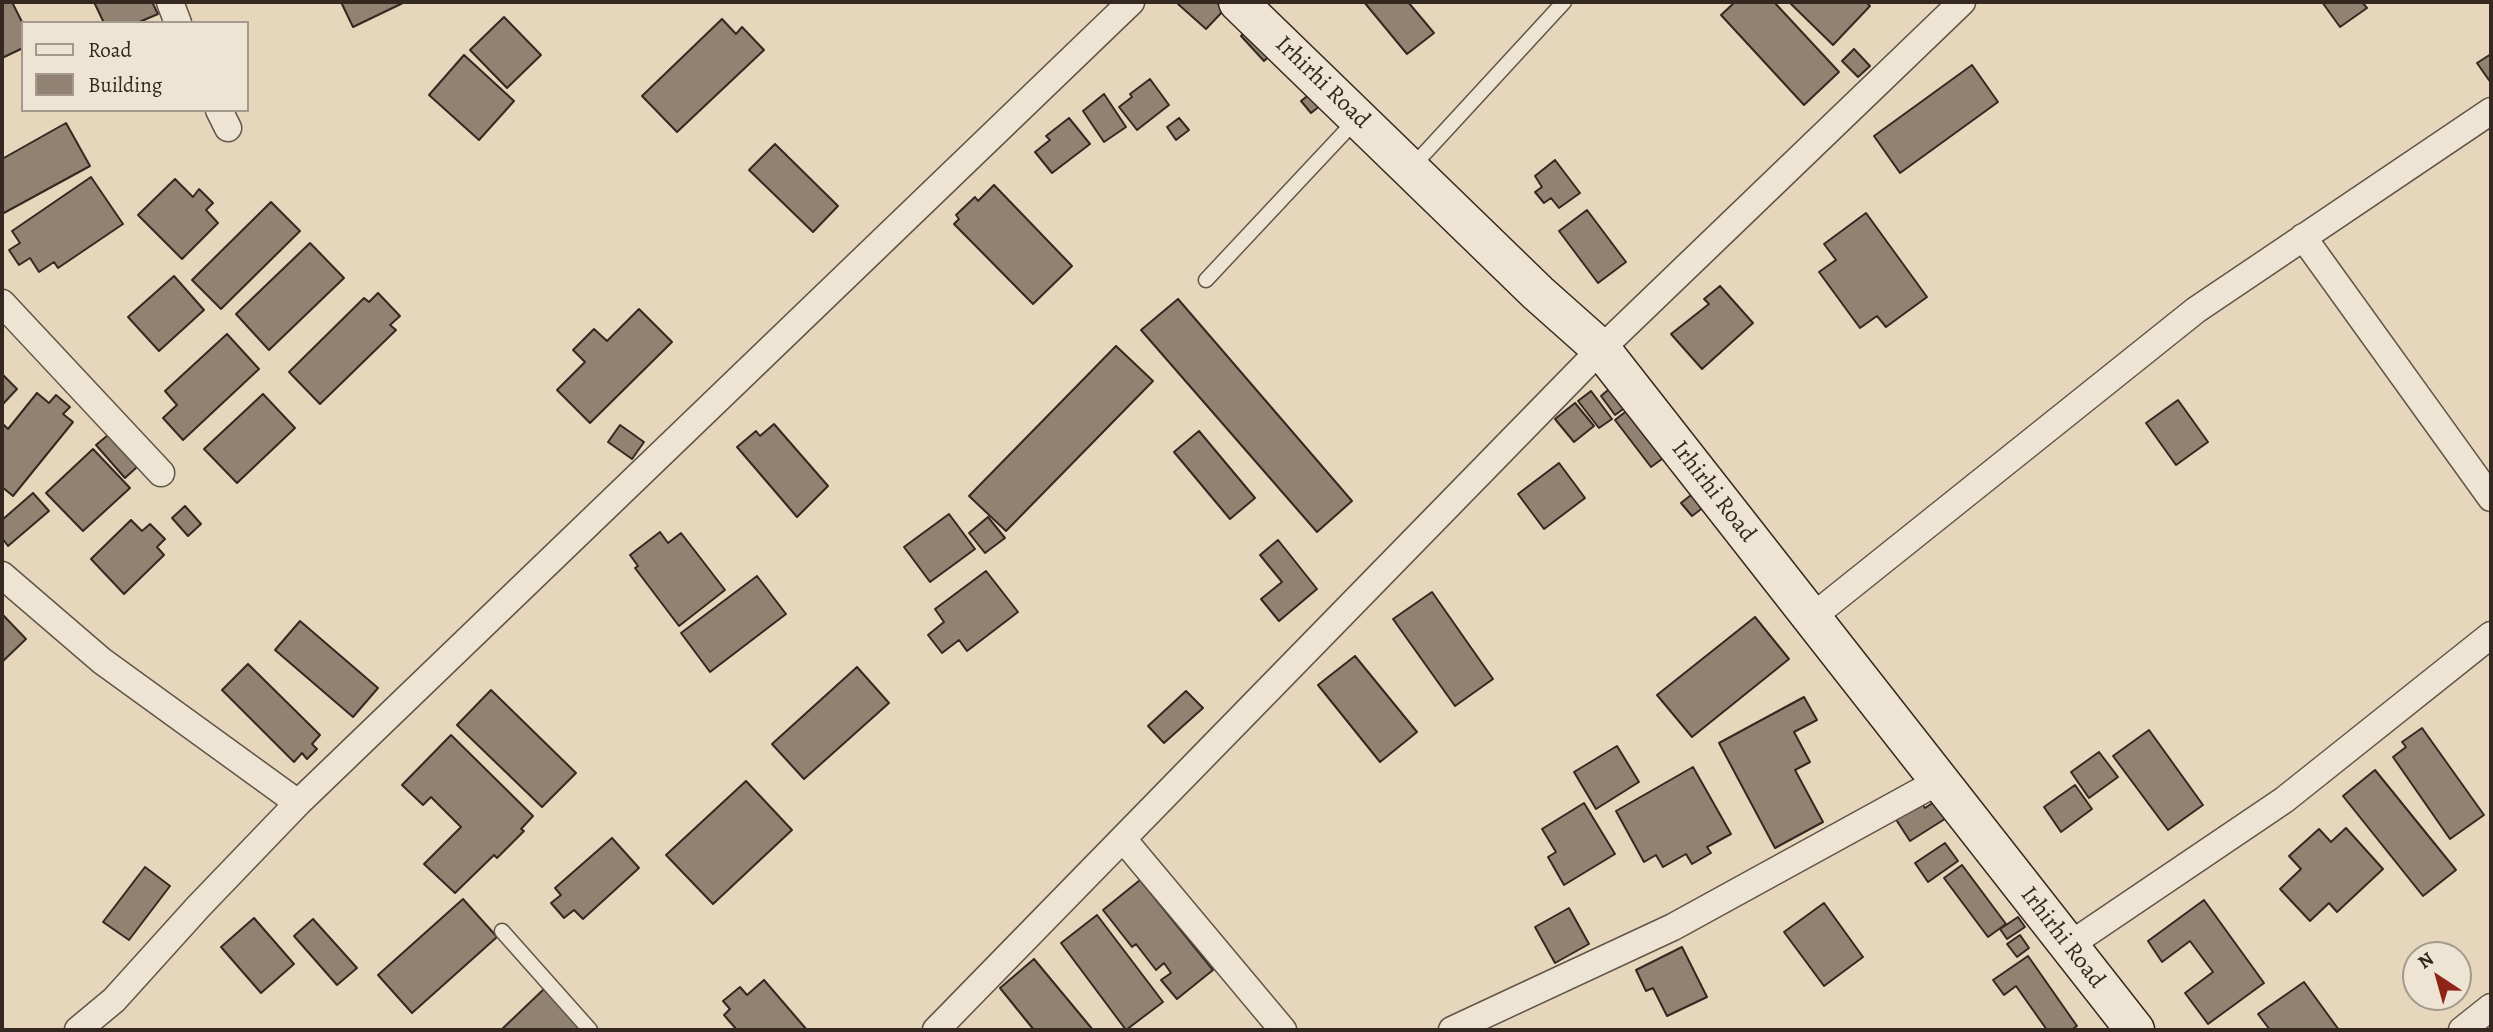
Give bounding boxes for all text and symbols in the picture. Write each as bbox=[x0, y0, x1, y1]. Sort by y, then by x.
legend bbox=[21, 21, 248, 112]
street label: Irhirhi Road bbox=[1269, 31, 1375, 135]
text: Road bbox=[88, 36, 132, 64]
text: Building bbox=[88, 71, 162, 99]
street label: Irhirhi Road bbox=[1664, 436, 1762, 548]
street label: Irhirhi Road bbox=[2013, 882, 2111, 994]
north arrow bbox=[2402, 941, 2472, 1011]
text: N bbox=[2413, 946, 2439, 975]

